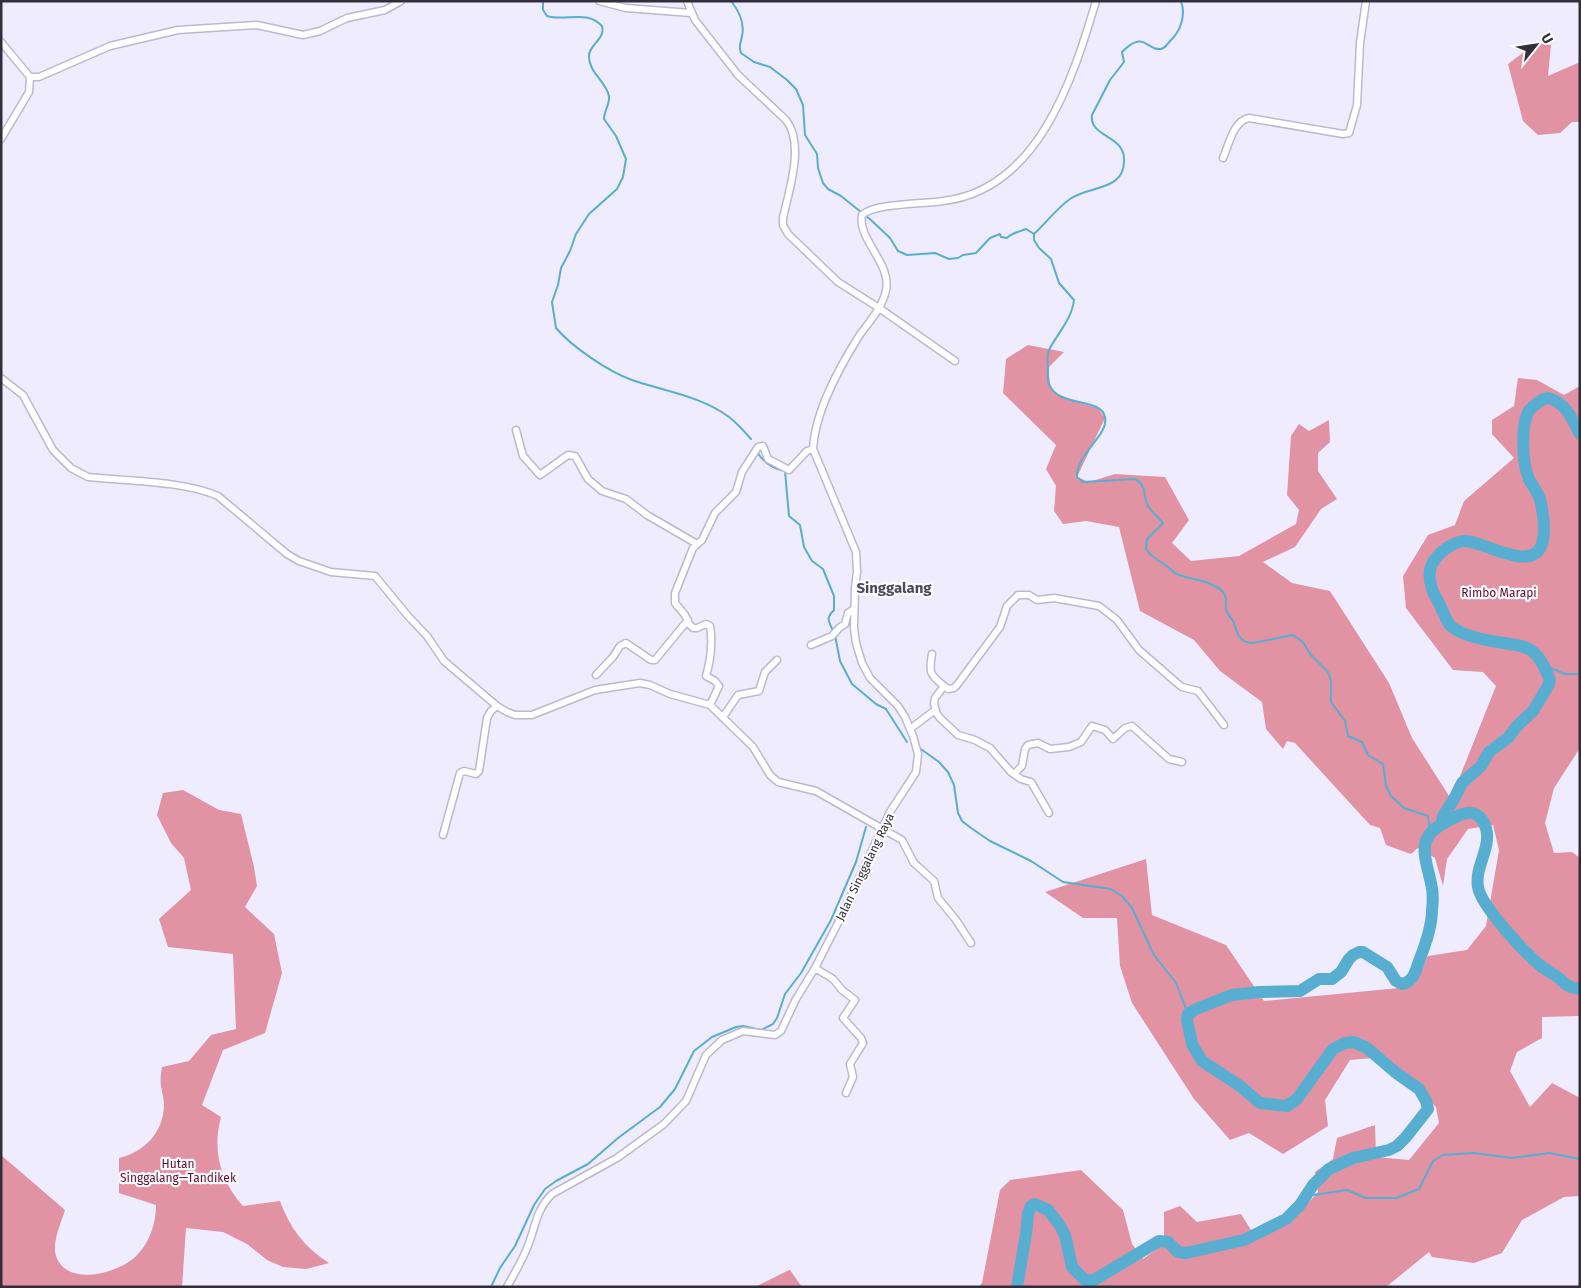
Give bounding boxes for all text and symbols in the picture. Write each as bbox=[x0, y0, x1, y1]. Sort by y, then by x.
north arrow bbox=[1511, 20, 1561, 70]
text: U bbox=[1537, 31, 1556, 47]
district label: Singgalang bbox=[856, 579, 932, 597]
park label: Rimbo Marapi bbox=[1461, 586, 1537, 600]
street label: Jalan Singgalang Raya bbox=[833, 811, 897, 923]
park label: Hutan Singgalang—Tandikek bbox=[120, 1157, 237, 1185]

